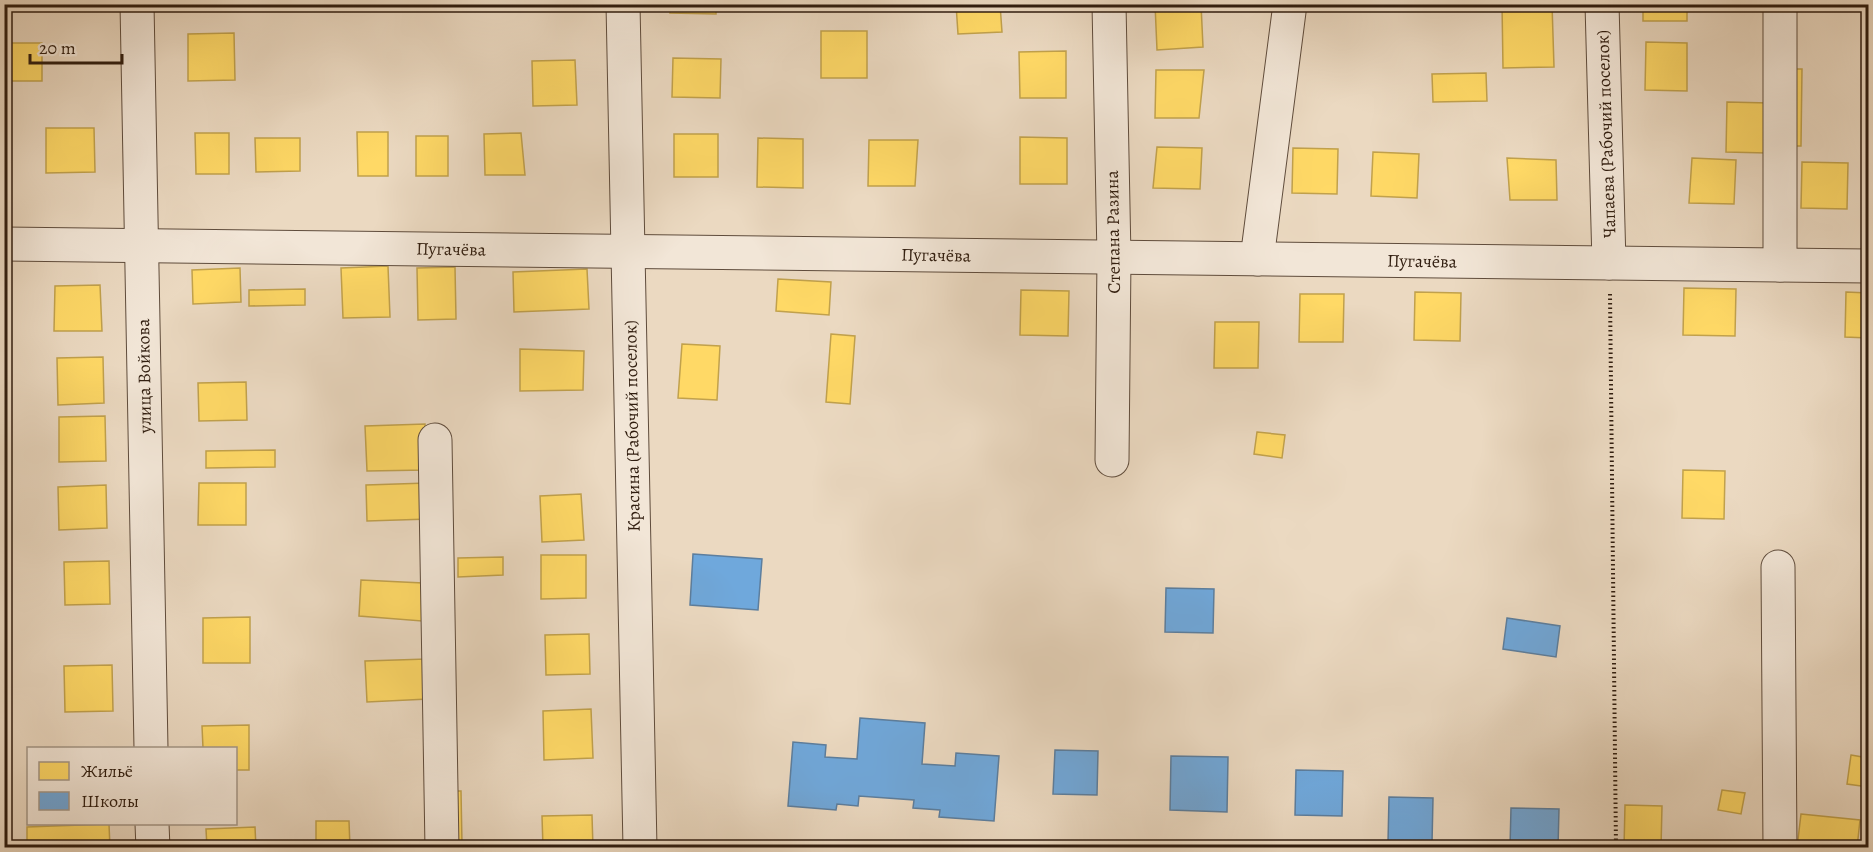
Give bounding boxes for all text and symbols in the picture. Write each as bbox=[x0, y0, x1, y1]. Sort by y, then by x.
scale bar bbox=[30, 27, 122, 65]
street label: Чапаева (Рабочий поселок) bbox=[1590, 30, 1622, 238]
text: 20 m bbox=[39, 36, 76, 60]
street label: Степана Разина bbox=[1100, 169, 1126, 294]
street label: Пугачёва bbox=[416, 236, 487, 262]
street label: Пугачёва bbox=[901, 242, 972, 268]
street label: Пугачёва bbox=[1387, 248, 1458, 274]
street label: улица Войкова bbox=[131, 318, 157, 435]
street label: Красина (Рабочий поселок) bbox=[618, 320, 646, 532]
legend bbox=[27, 747, 237, 825]
text: Жильё bbox=[81, 759, 133, 783]
text: Школы bbox=[81, 789, 139, 813]

